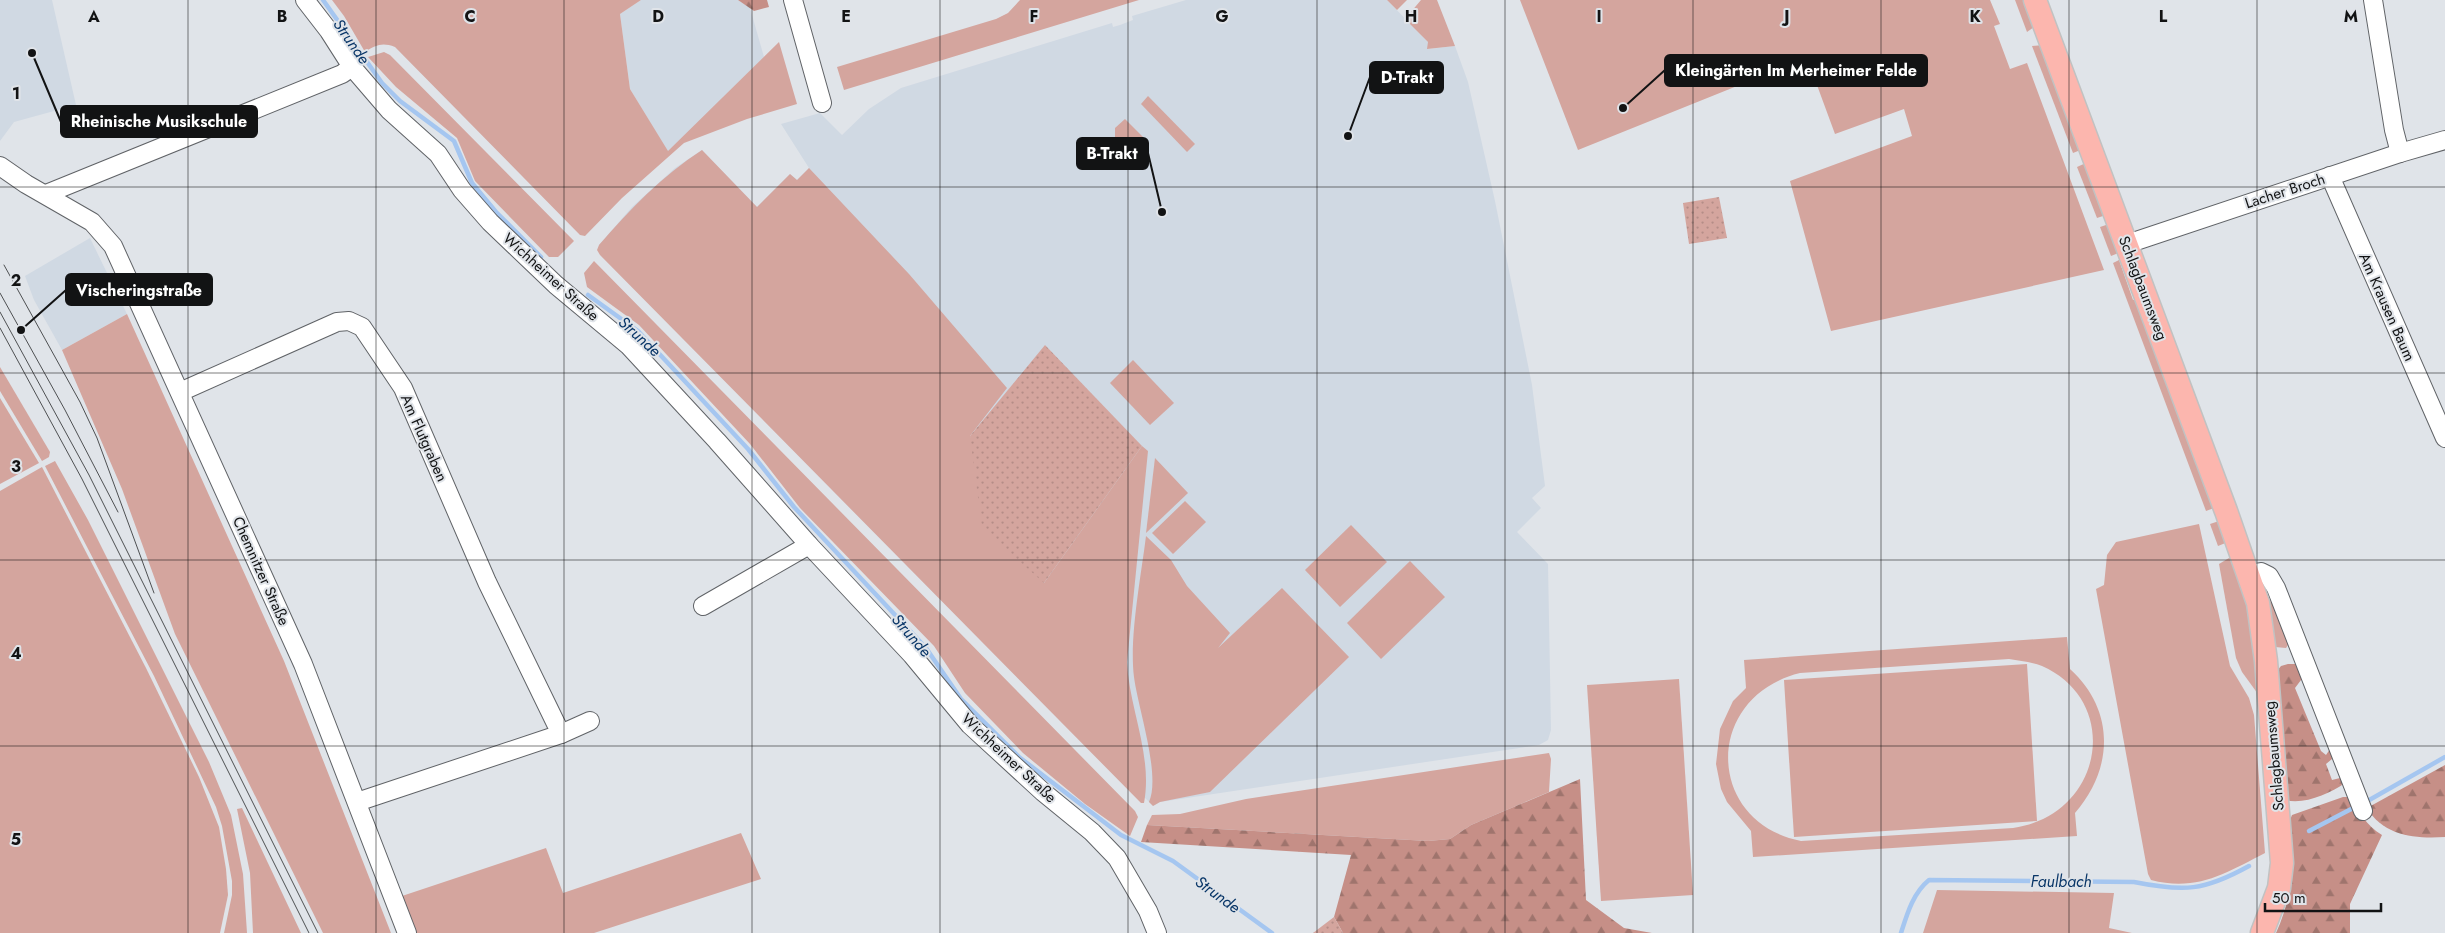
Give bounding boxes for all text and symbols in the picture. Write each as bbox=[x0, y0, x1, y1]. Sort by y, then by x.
text: A bbox=[87, 5, 100, 28]
text: B bbox=[277, 5, 287, 28]
text: C bbox=[464, 5, 476, 28]
text: D bbox=[652, 5, 664, 28]
text: E bbox=[841, 5, 851, 28]
text: F bbox=[1030, 5, 1038, 28]
text: G bbox=[1215, 5, 1229, 28]
text: H bbox=[1405, 5, 1417, 28]
text: I bbox=[1596, 5, 1602, 28]
text: J bbox=[1781, 5, 1790, 28]
text: K bbox=[1969, 5, 1981, 28]
text: L bbox=[2159, 5, 2168, 28]
text: M bbox=[2344, 5, 2358, 28]
water label: Strunde bbox=[328, 14, 376, 69]
callout: Kleingärten Im Merheimer Felde bbox=[1665, 55, 1927, 86]
text: Kleingärten Im Merheimer Felde bbox=[1675, 59, 1917, 82]
callout: D-Trakt bbox=[1370, 62, 1443, 93]
text: D-Trakt bbox=[1381, 66, 1434, 89]
text: 1 bbox=[12, 82, 20, 105]
callout: Rheinische Musikschule bbox=[61, 106, 257, 137]
text: Rheinische Musikschule bbox=[71, 110, 247, 133]
callout: B-Trakt bbox=[1077, 138, 1148, 169]
text: B-Trakt bbox=[1086, 142, 1139, 165]
street label: Lacher Broch bbox=[2242, 168, 2328, 214]
street label: Wichheimer Straße bbox=[498, 228, 604, 326]
street label: Schlagbaumsweg bbox=[2113, 233, 2173, 343]
street label: Am Krausen Baum bbox=[2353, 249, 2421, 365]
text: 2 bbox=[11, 269, 21, 292]
callout: Vischeringstraße bbox=[66, 274, 212, 305]
text: Vischeringstraße bbox=[75, 279, 202, 302]
water label: Strunde bbox=[613, 311, 666, 362]
street label: Am Flutgraben bbox=[395, 391, 453, 485]
text: 3 bbox=[11, 455, 21, 478]
street label: Chemnitzer Straße bbox=[227, 513, 295, 629]
water label: Strunde bbox=[886, 609, 937, 662]
text: 4 bbox=[10, 642, 22, 665]
street label: Schlagbaumsweg bbox=[2258, 700, 2290, 812]
street label: Wichheimer Straße bbox=[957, 708, 1062, 808]
text: 5 bbox=[11, 828, 21, 851]
water label: Strunde bbox=[1190, 870, 1245, 919]
water label: Faulbach bbox=[2030, 870, 2092, 893]
scale bar bbox=[2265, 880, 2381, 912]
text: 50 m bbox=[2272, 887, 2306, 909]

